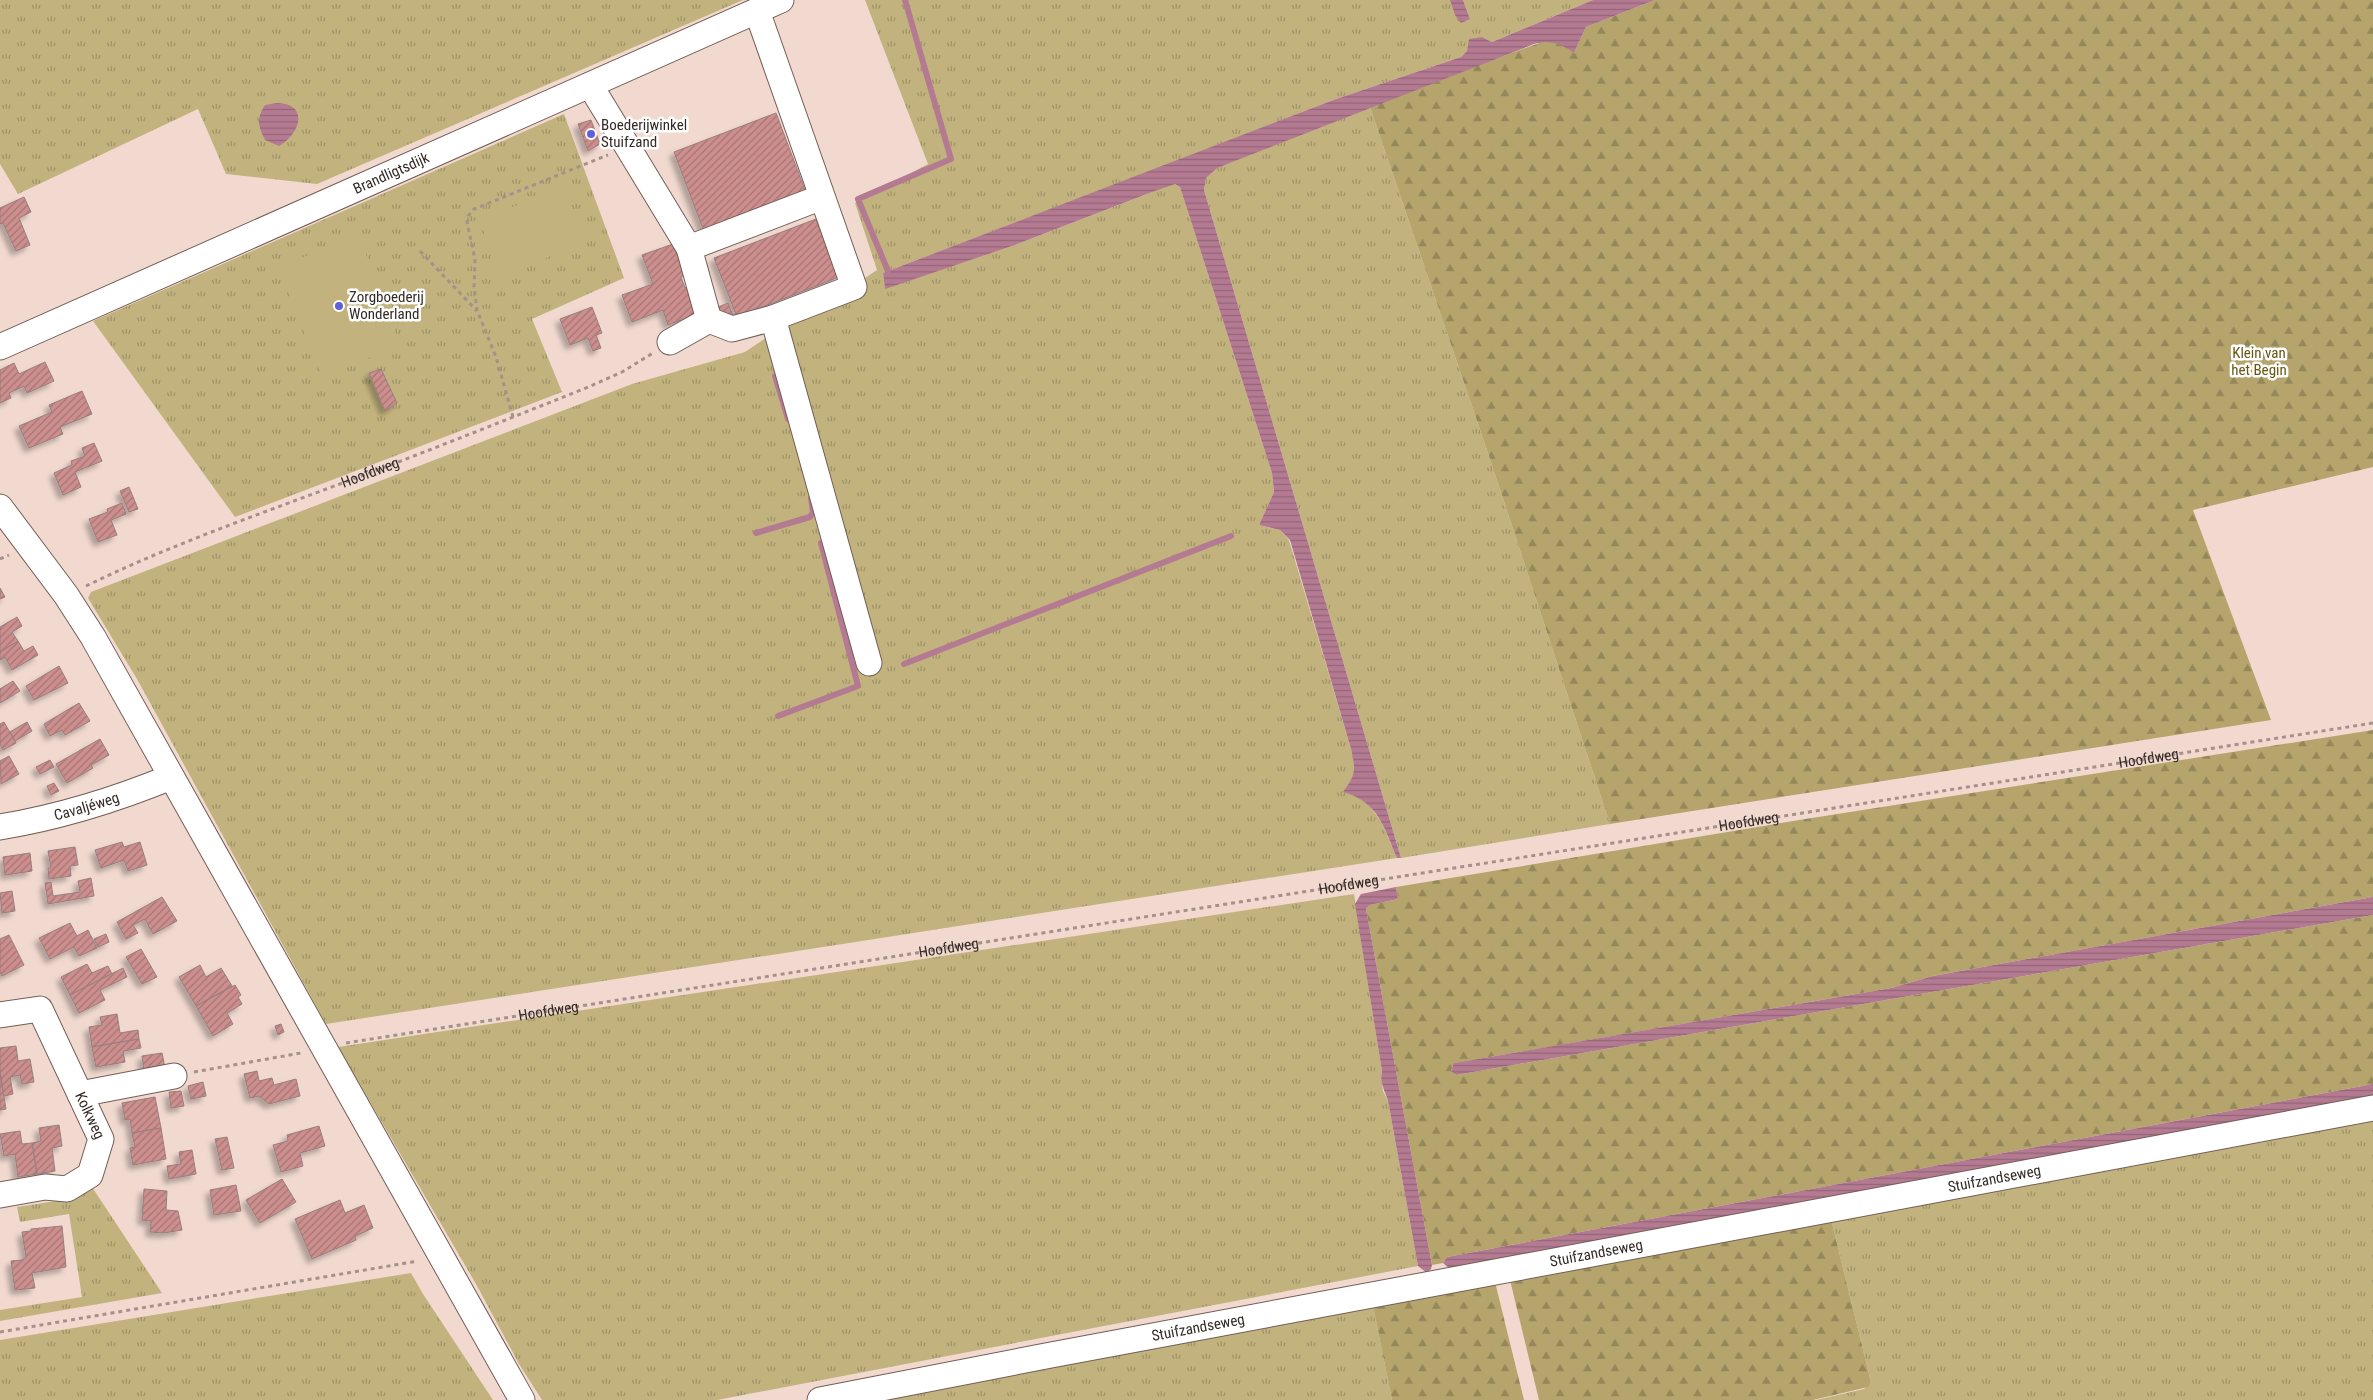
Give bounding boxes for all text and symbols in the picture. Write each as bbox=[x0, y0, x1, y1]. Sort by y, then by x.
place label: Boederijwinkel Stuifzand bbox=[601, 116, 687, 151]
marker: Boederijwinkel Stuifzand bbox=[585, 128, 597, 140]
street label: Brandligtsdijk bbox=[350, 148, 432, 198]
place label: Zorgboederij Wonderland bbox=[349, 288, 424, 323]
marker: Zorgboederij Wonderland bbox=[333, 300, 345, 312]
park label: Klein van het Begin bbox=[2231, 344, 2287, 379]
street label: Hoofdweg bbox=[339, 453, 402, 492]
street label: Hoofdweg bbox=[2117, 745, 2180, 772]
street label: Cavaljéweg bbox=[52, 788, 121, 825]
street label: Hoofdweg bbox=[1717, 808, 1780, 835]
street label: Hoofdweg bbox=[1317, 871, 1380, 898]
street label: Hoofdweg bbox=[917, 934, 980, 961]
street label: Hoofdweg bbox=[517, 997, 580, 1025]
street label: Kolkweg bbox=[71, 1089, 109, 1142]
street label: Stuifzandseweg bbox=[1946, 1161, 2042, 1196]
street label: Stuifzandseweg bbox=[1548, 1236, 1644, 1271]
street label: Stuifzandseweg bbox=[1150, 1310, 1246, 1345]

